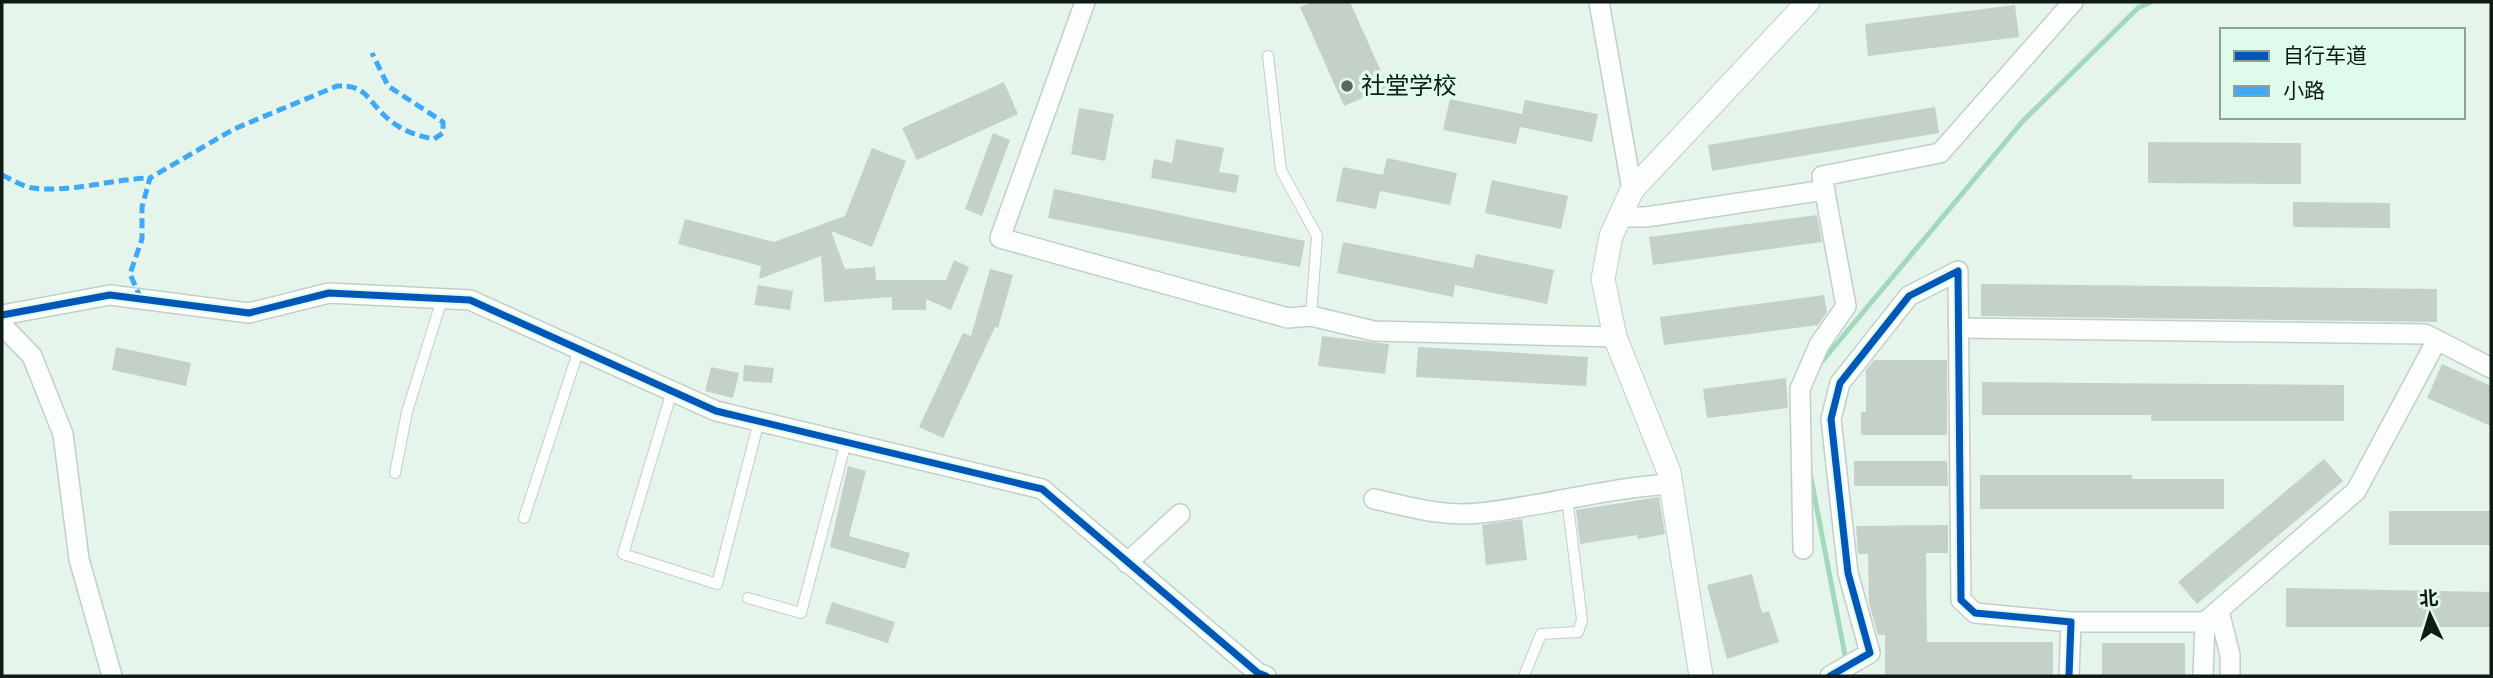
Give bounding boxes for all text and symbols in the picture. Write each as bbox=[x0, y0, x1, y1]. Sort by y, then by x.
legend bbox=[2220, 28, 2465, 119]
text: 自行车道 bbox=[2283, 43, 2367, 68]
place label: 社堂学校 bbox=[1361, 71, 1457, 99]
marker: 社堂学校 bbox=[1339, 78, 1355, 94]
text: 小路 bbox=[2283, 78, 2325, 103]
north arrow bbox=[2395, 580, 2465, 650]
text: 北 bbox=[2419, 586, 2439, 610]

